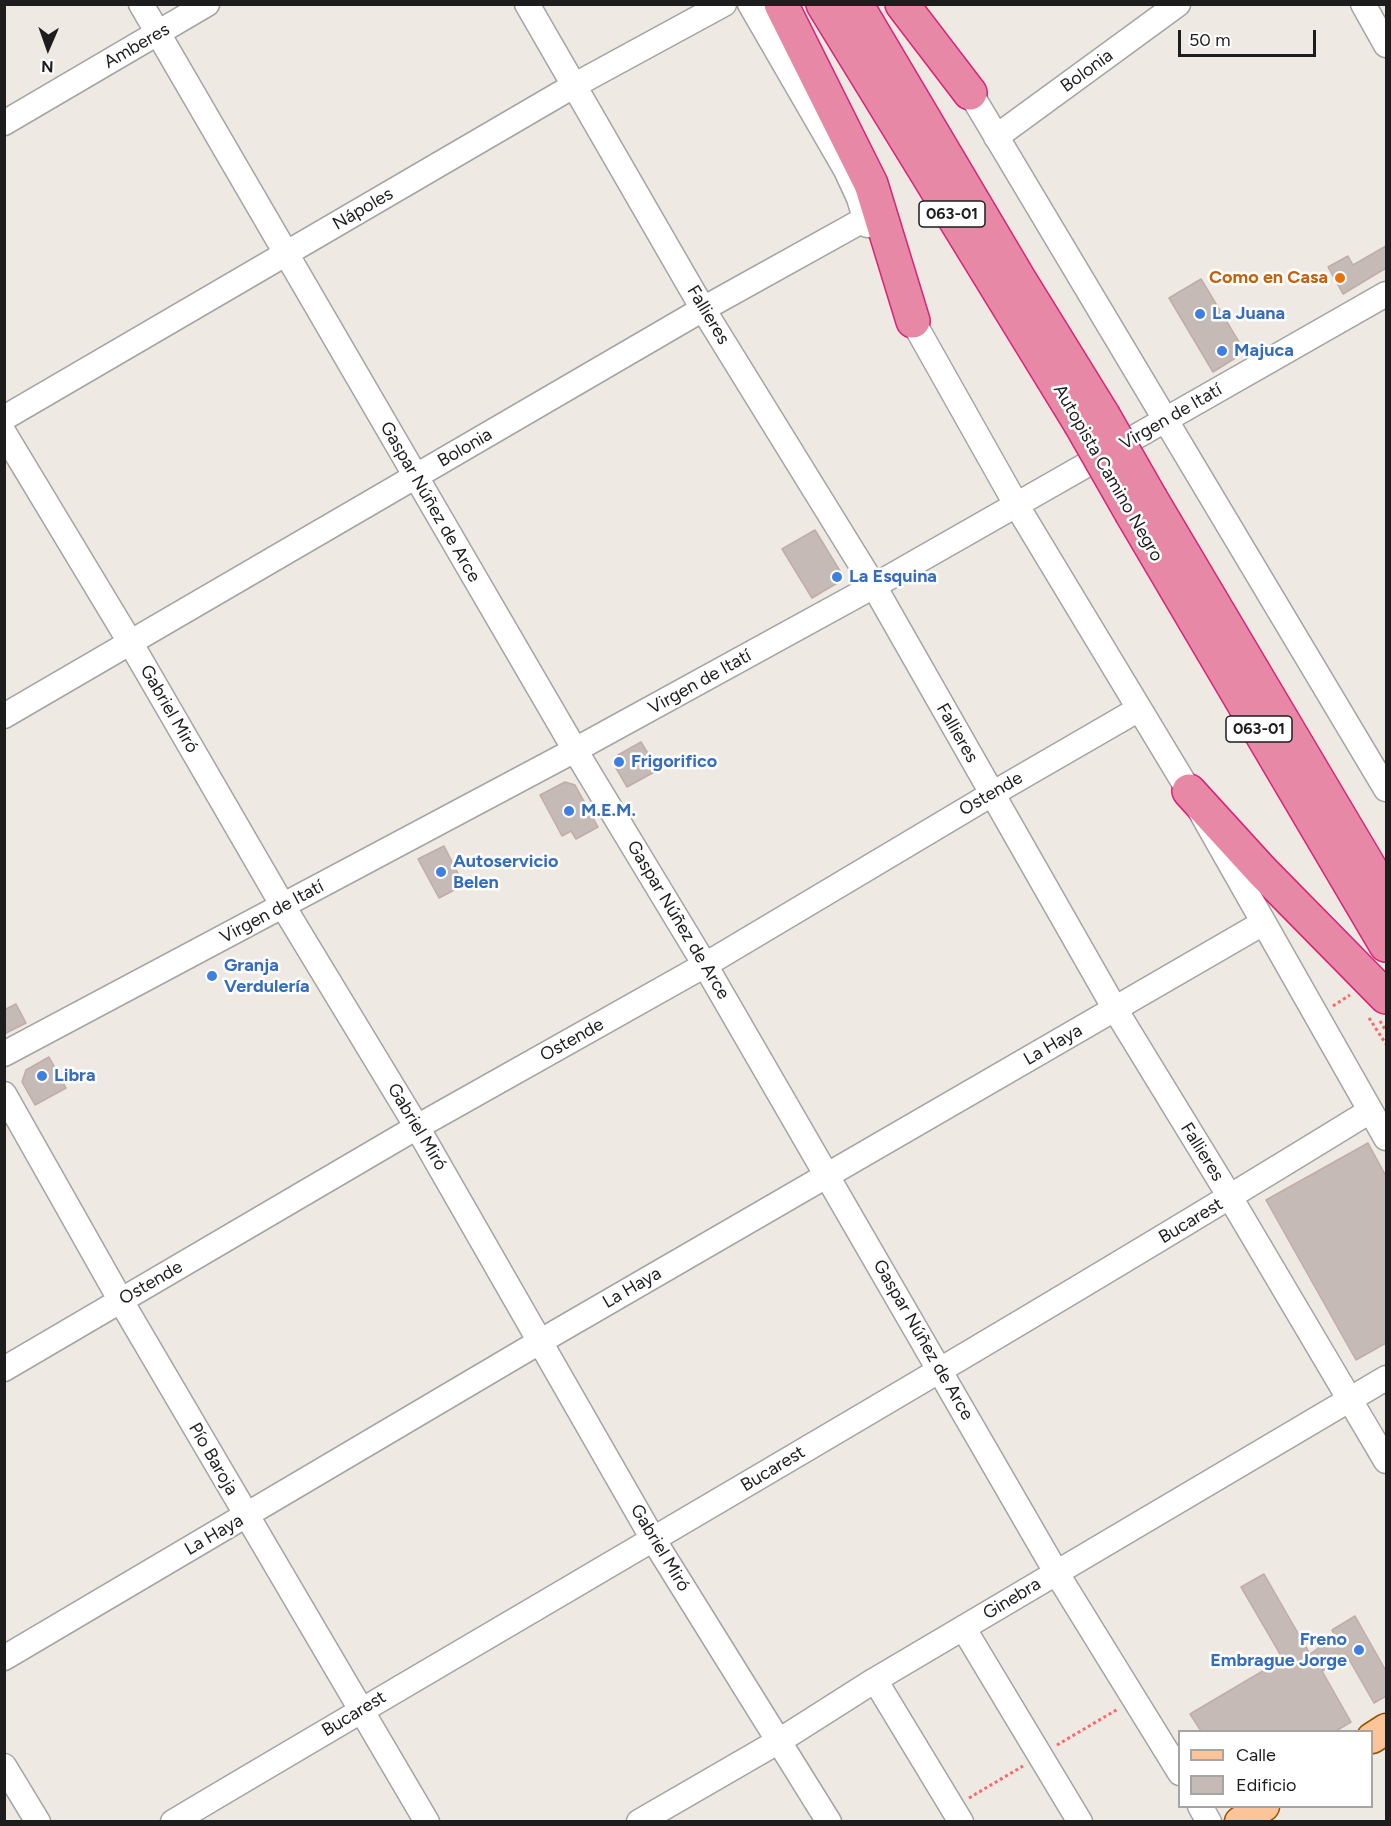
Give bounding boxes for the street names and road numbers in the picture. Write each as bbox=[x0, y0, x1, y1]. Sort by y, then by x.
street label: Amberes bbox=[100, 19, 174, 73]
street label: Bolonia bbox=[1057, 45, 1117, 97]
street label: Nápoles bbox=[329, 183, 397, 235]
road number: 063-01 bbox=[919, 201, 985, 227]
street label: Fallieres bbox=[682, 282, 734, 348]
street label: Virgen de Itatí bbox=[1116, 379, 1226, 455]
street label: Autopista Camino Negro bbox=[1049, 381, 1167, 565]
street label: Gaspar Núñez de Arce bbox=[375, 418, 485, 586]
street label: Bolonia bbox=[434, 424, 496, 472]
street label: Virgen de Itatí bbox=[645, 645, 755, 719]
street label: Gabriel Miró bbox=[135, 661, 203, 757]
street label: Fallieres bbox=[931, 699, 983, 767]
road number: 063-01 bbox=[1226, 716, 1292, 742]
street label: Ostende bbox=[956, 767, 1026, 821]
street label: Gaspar Núñez de Arce bbox=[622, 837, 734, 1003]
street label: Virgen de Itatí bbox=[216, 876, 328, 948]
street label: Ostende bbox=[536, 1014, 608, 1066]
street label: La Haya bbox=[1020, 1020, 1086, 1070]
street label: Gabriel Miró bbox=[383, 1080, 451, 1174]
street label: Fallieres bbox=[1176, 1119, 1228, 1185]
street label: Bucarest bbox=[1155, 1193, 1227, 1249]
street label: Ostende bbox=[116, 1256, 186, 1310]
street label: Gaspar Núñez de Arce bbox=[868, 1256, 978, 1424]
street label: La Haya bbox=[599, 1263, 665, 1313]
street label: Pío Baroja bbox=[184, 1419, 242, 1499]
street label: Bucarest bbox=[737, 1441, 809, 1497]
street label: Gabriel Miró bbox=[626, 1501, 694, 1595]
street label: La Haya bbox=[181, 1510, 247, 1560]
street label: Ginebra bbox=[979, 1573, 1045, 1625]
street label: Bucarest bbox=[318, 1686, 390, 1742]

